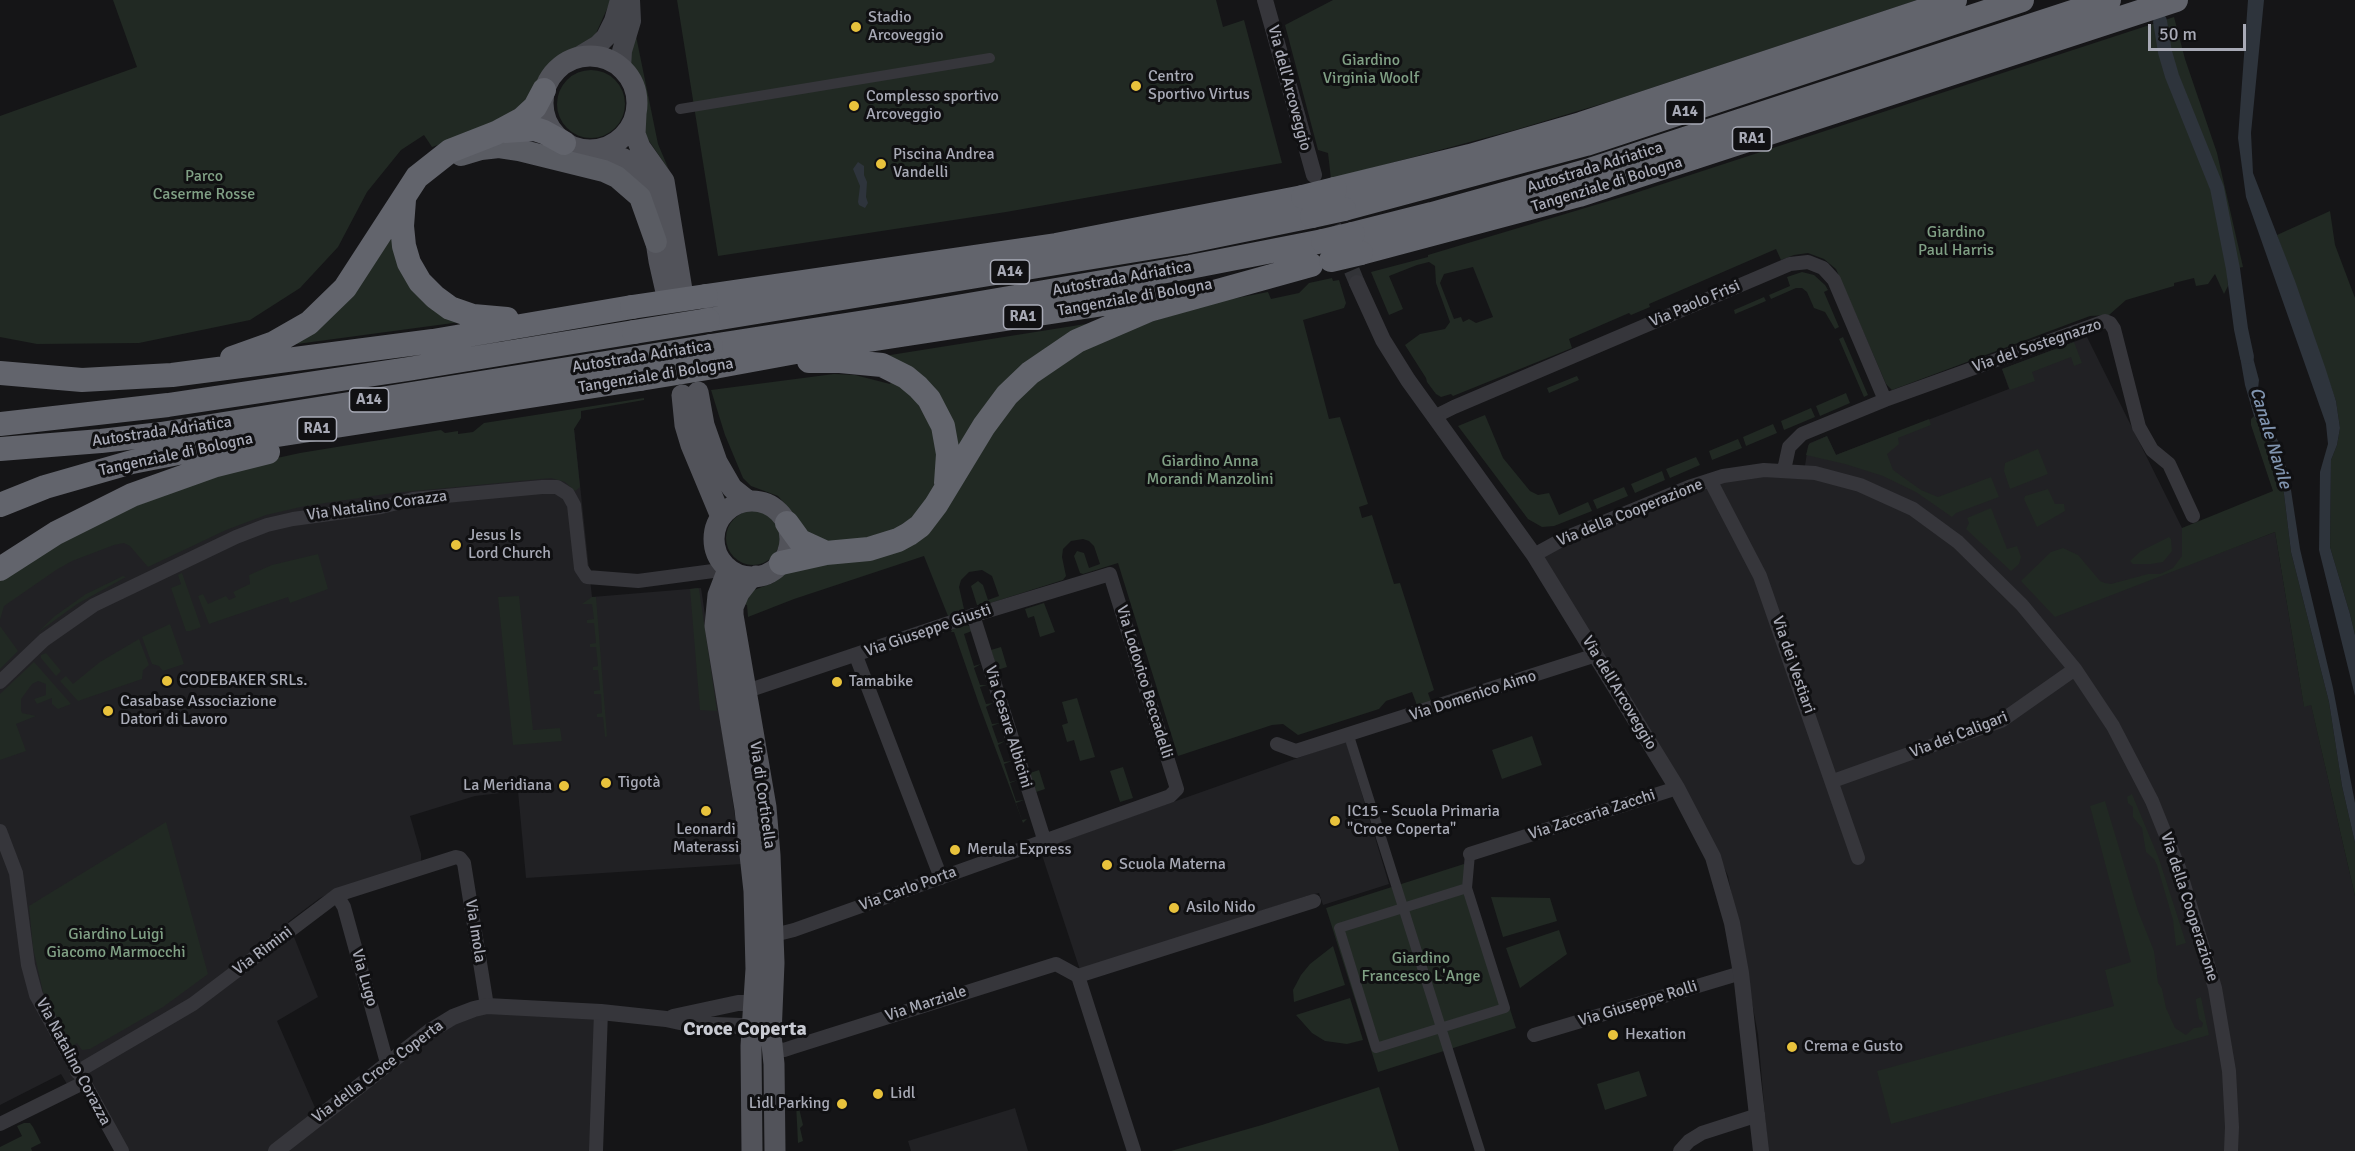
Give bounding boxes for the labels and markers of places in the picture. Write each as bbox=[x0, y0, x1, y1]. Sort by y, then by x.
place label: Stadio Arcoveggio bbox=[868, 8, 944, 46]
marker: Stadio Arcoveggio bbox=[849, 20, 863, 34]
place label: Centro Sportivo Virtus bbox=[1148, 67, 1250, 105]
marker: Centro Sportivo Virtus bbox=[1129, 79, 1143, 93]
place label: Complesso sportivo Arcoveggio bbox=[866, 87, 999, 125]
marker: Complesso sportivo Arcoveggio bbox=[847, 99, 861, 113]
place label: Piscina Andrea Vandelli bbox=[893, 145, 995, 183]
marker: Piscina Andrea Vandelli bbox=[874, 157, 888, 171]
place label: Jesus Is Lord Church bbox=[468, 526, 551, 564]
marker: Jesus Is Lord Church bbox=[449, 538, 463, 552]
place label: CODEBAKER SRLs. bbox=[179, 671, 308, 691]
place label: Tamabike bbox=[849, 672, 913, 692]
marker: CODEBAKER SRLs. bbox=[160, 674, 174, 688]
marker: Tamabike bbox=[830, 675, 844, 689]
place label: Casabase Associazione Datori di Lavoro bbox=[120, 692, 277, 730]
marker: Casabase Associazione Datori di Lavoro bbox=[101, 704, 115, 718]
place label: Tigotà bbox=[618, 773, 661, 793]
place label: La Meridiana bbox=[463, 776, 552, 796]
marker: Tigotà bbox=[599, 776, 613, 790]
marker: La Meridiana bbox=[557, 779, 571, 793]
place label: IC15 - Scuola Primaria "Croce Coperta" bbox=[1347, 802, 1500, 840]
marker: Leonardi Materassi bbox=[699, 804, 713, 818]
marker: IC15 - Scuola Primaria "Croce Coperta" bbox=[1328, 814, 1342, 828]
place label: Leonardi Materassi bbox=[673, 820, 739, 858]
place label: Merula Express bbox=[967, 840, 1071, 860]
marker: Merula Express bbox=[948, 843, 962, 857]
place label: Scuola Materna bbox=[1119, 855, 1226, 875]
marker: Scuola Materna bbox=[1100, 858, 1114, 872]
place label: Asilo Nido bbox=[1186, 898, 1256, 918]
marker: Asilo Nido bbox=[1167, 901, 1181, 915]
place label: Hexation bbox=[1625, 1025, 1686, 1045]
marker: Hexation bbox=[1606, 1028, 1620, 1042]
place label: Crema e Gusto bbox=[1804, 1037, 1903, 1057]
marker: Crema e Gusto bbox=[1785, 1040, 1799, 1054]
place label: Lidl bbox=[890, 1084, 916, 1104]
marker: Lidl bbox=[871, 1087, 885, 1101]
place label: Lidl Parking bbox=[749, 1094, 830, 1114]
marker: Lidl Parking bbox=[835, 1097, 849, 1111]

